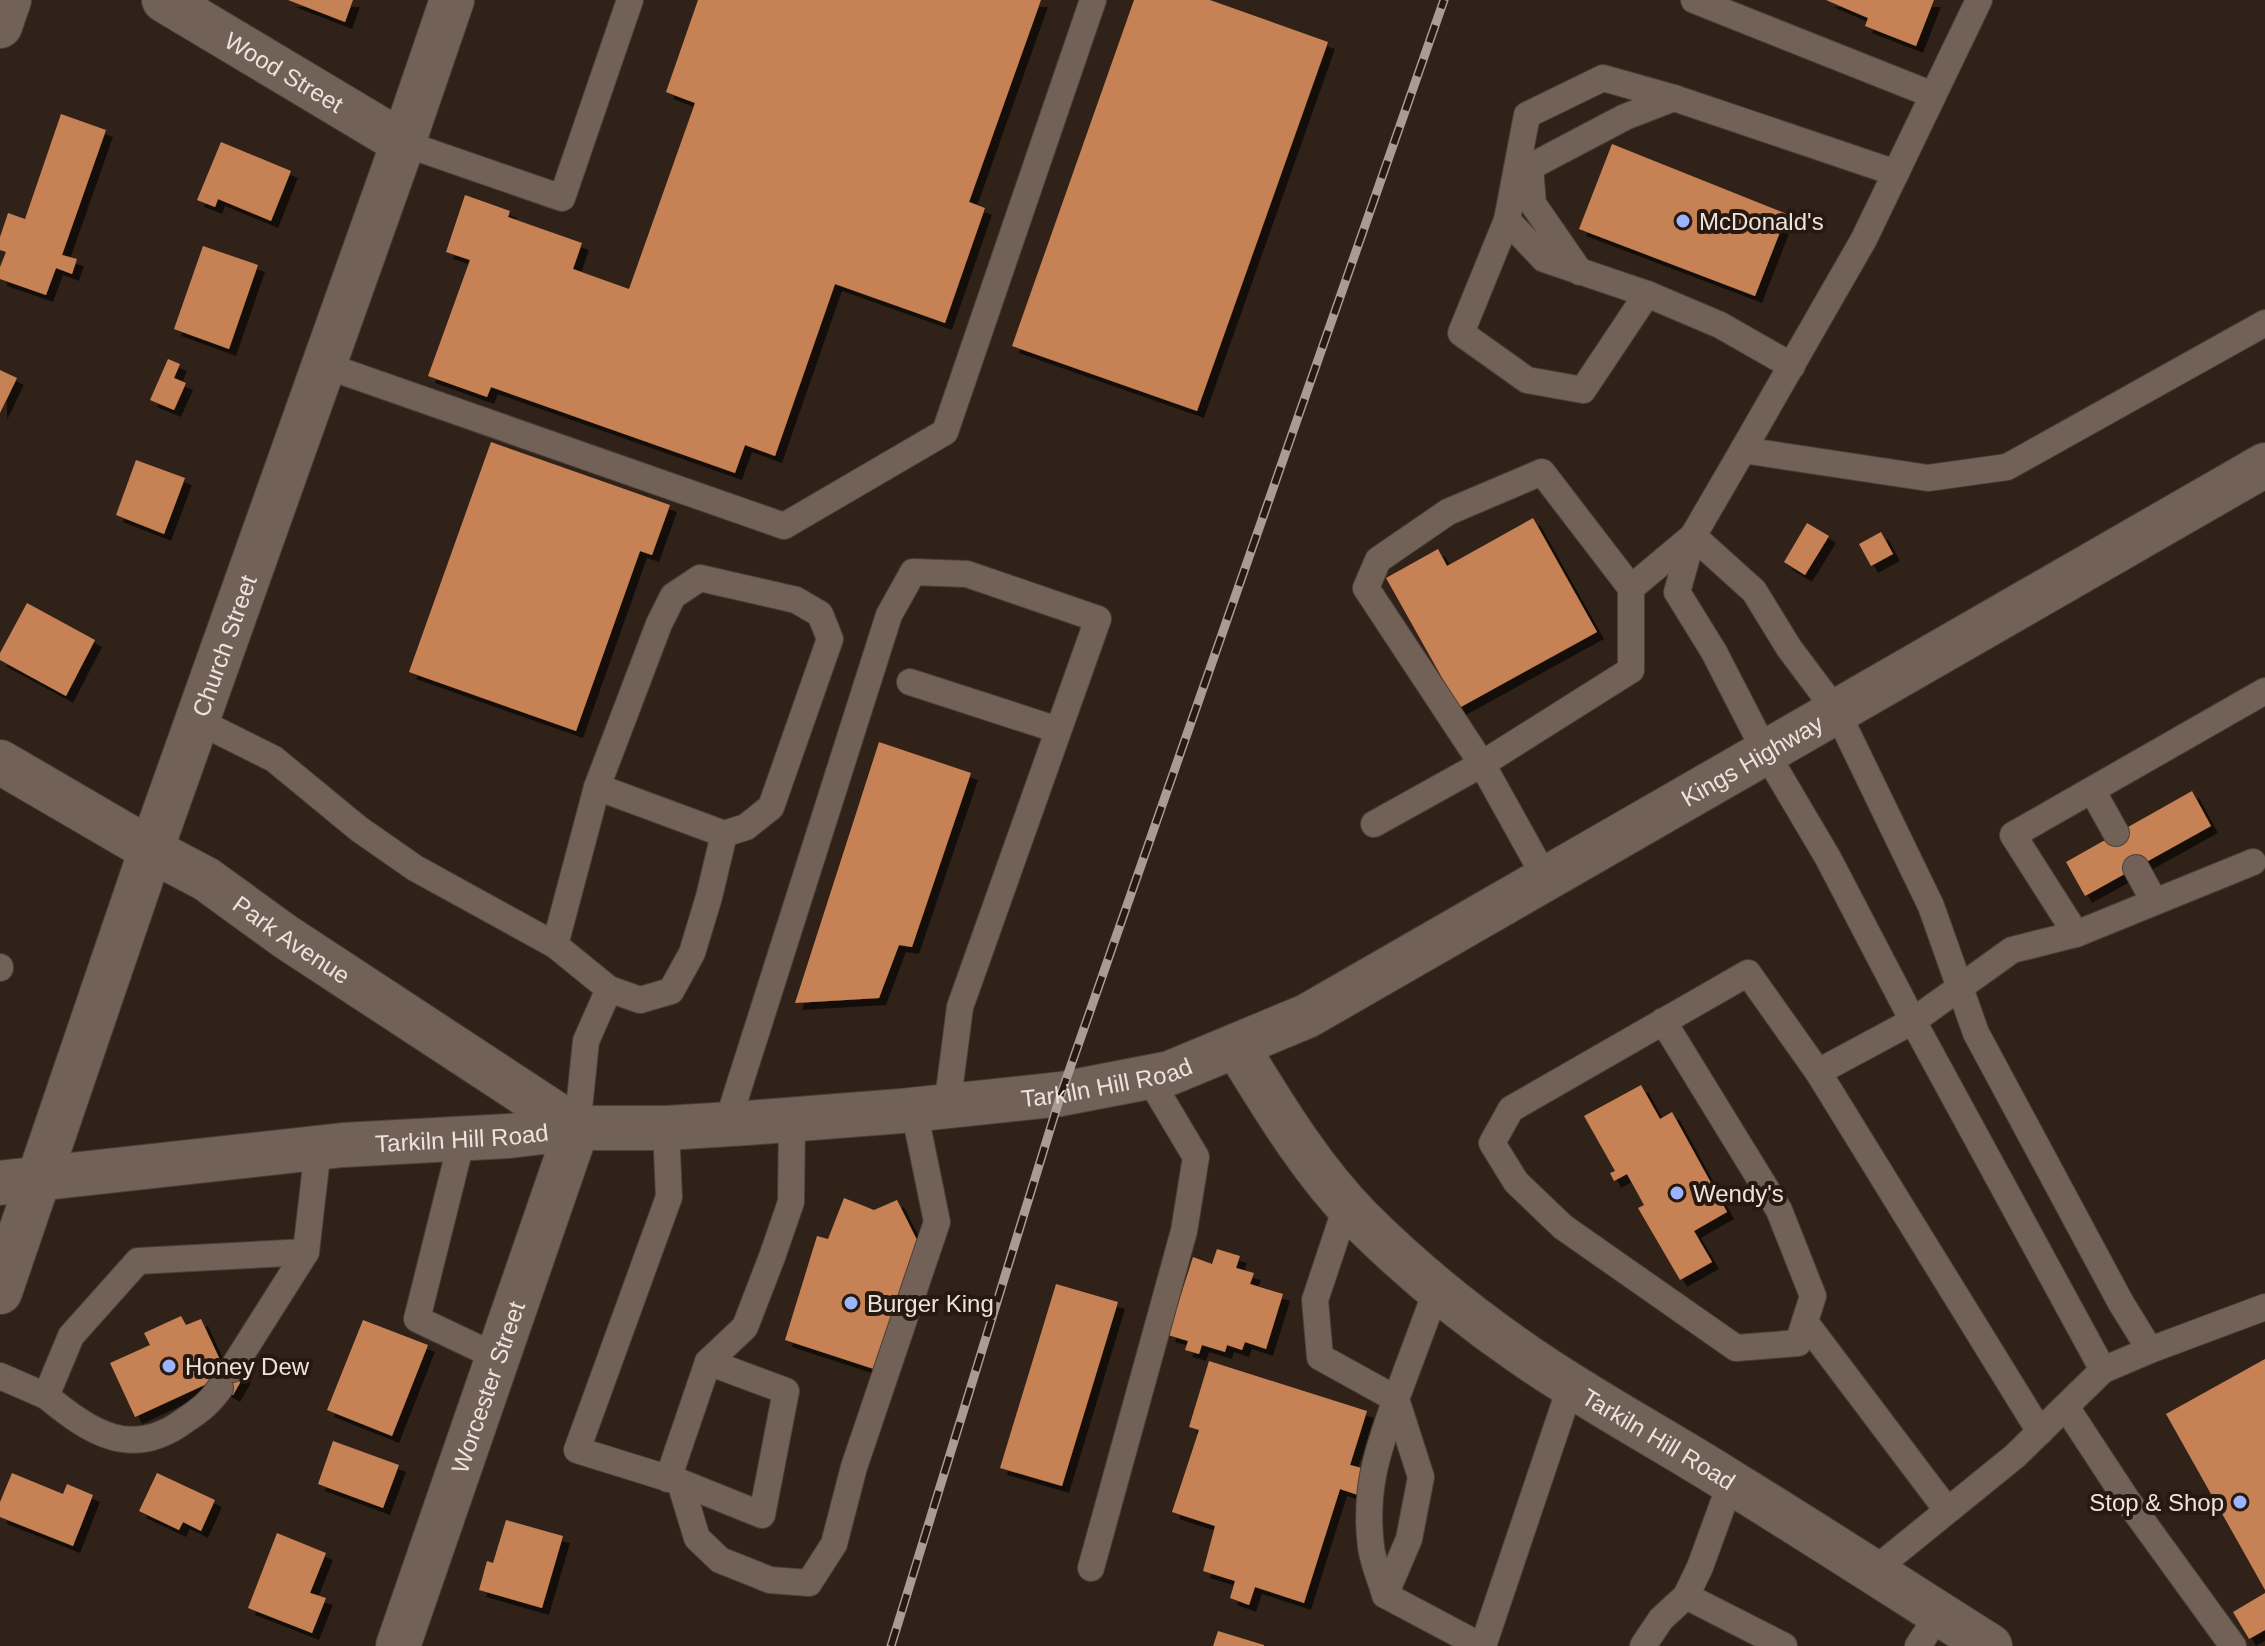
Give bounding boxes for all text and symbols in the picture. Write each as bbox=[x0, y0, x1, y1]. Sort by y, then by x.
street label: Wood Street bbox=[220, 26, 348, 118]
place label: McDonald's bbox=[1699, 208, 1824, 235]
marker: McDonald's bbox=[1674, 212, 1692, 230]
street label: Church Street bbox=[186, 571, 262, 720]
street label: Kings Highway bbox=[1676, 709, 1828, 811]
street label: Park Avenue bbox=[228, 890, 355, 989]
street label: Tarkiln Hill Road bbox=[1020, 1052, 1196, 1112]
street label: Tarkiln Hill Road bbox=[374, 1118, 550, 1157]
place label: Wendy's bbox=[1693, 1180, 1784, 1207]
marker: Wendy's bbox=[1668, 1184, 1686, 1202]
place label: Burger King bbox=[867, 1290, 994, 1317]
marker: Burger King bbox=[842, 1294, 860, 1312]
street label: Worcester Street bbox=[445, 1297, 530, 1476]
place label: Honey Dew bbox=[185, 1353, 310, 1380]
marker: Honey Dew bbox=[160, 1357, 178, 1375]
street label: Tarkiln Hill Road bbox=[1577, 1383, 1740, 1495]
place label: Stop & Shop bbox=[2089, 1489, 2224, 1516]
marker: Stop & Shop bbox=[2231, 1493, 2249, 1511]

